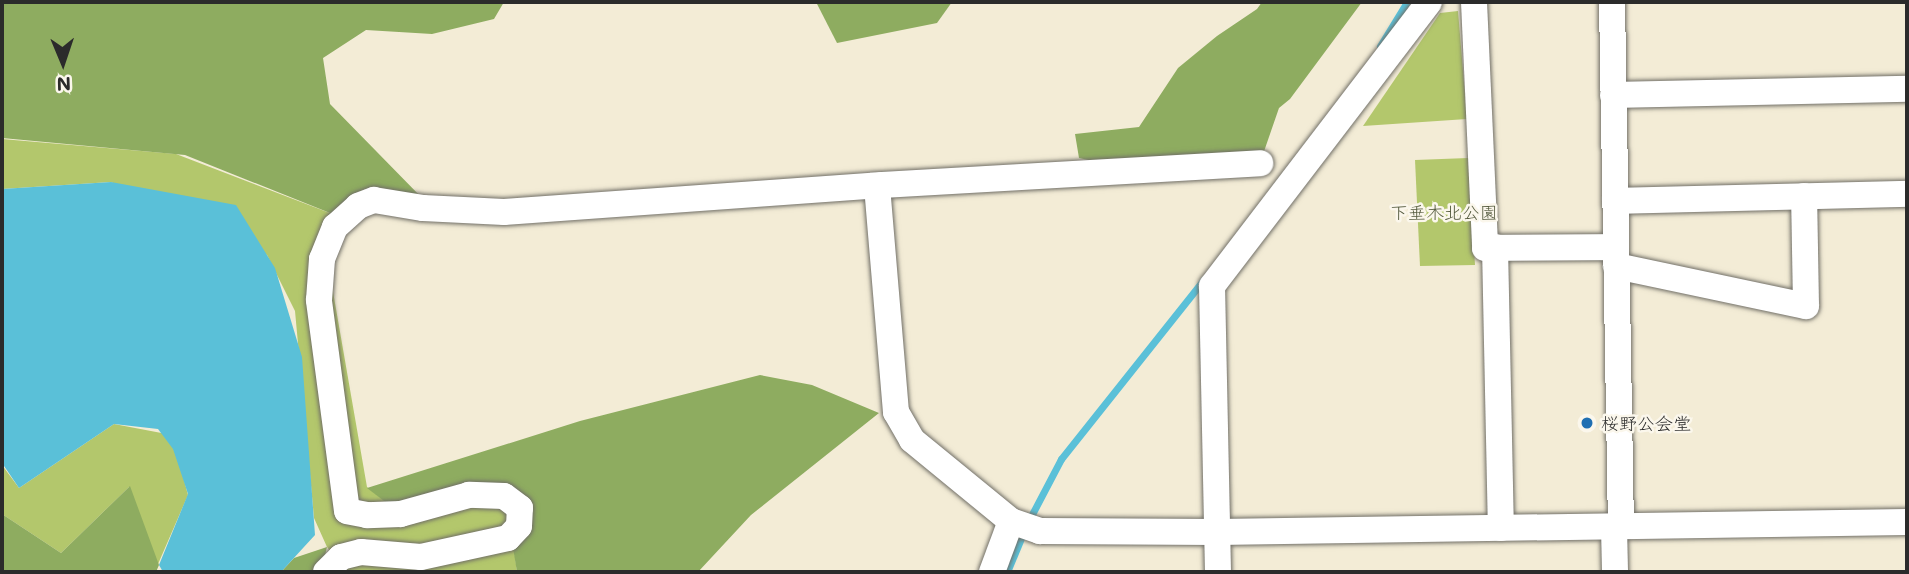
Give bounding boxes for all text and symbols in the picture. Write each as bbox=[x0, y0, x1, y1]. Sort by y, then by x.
north arrow bbox=[28, 28, 98, 98]
text: N bbox=[56, 72, 71, 97]
park label: 下垂木北公園 bbox=[1390, 201, 1498, 223]
place label: 桜野公会堂 bbox=[1601, 412, 1691, 434]
marker: 桜野公会堂 bbox=[1579, 415, 1595, 431]

